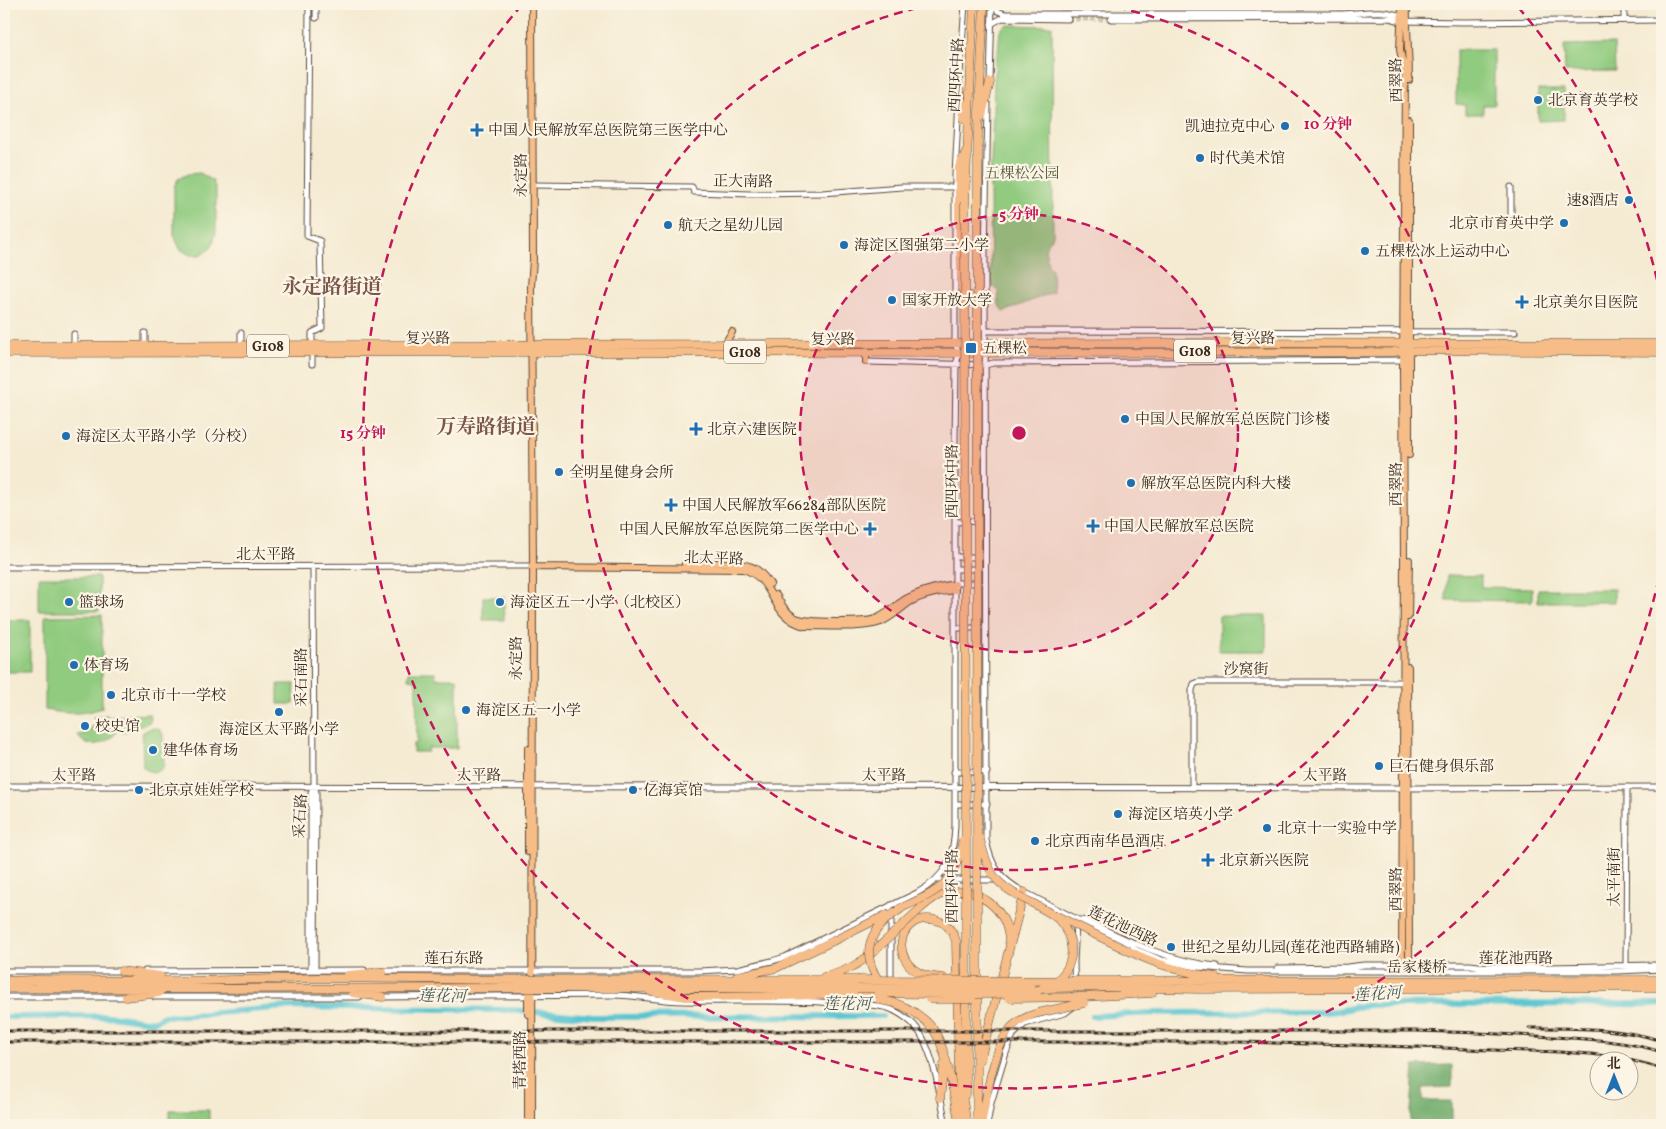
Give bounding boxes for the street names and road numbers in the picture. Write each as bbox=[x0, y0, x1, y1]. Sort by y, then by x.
street label: 西四环中路 bbox=[945, 37, 970, 113]
street label: 西翠路 bbox=[1387, 57, 1408, 103]
street label: 永定路 bbox=[512, 152, 533, 198]
street label: 正大南路 bbox=[713, 171, 773, 194]
street label: 复兴路 bbox=[405, 329, 451, 350]
street label: 复兴路 bbox=[1230, 329, 1276, 350]
street label: 复兴路 bbox=[810, 330, 856, 351]
road number: G108 bbox=[247, 334, 289, 358]
road number: G108 bbox=[1174, 340, 1216, 362]
road number: G108 bbox=[724, 341, 766, 364]
street label: 西四环中路 bbox=[943, 443, 964, 519]
street label: 西翠路 bbox=[1387, 461, 1408, 507]
street label: 北太平路 bbox=[236, 545, 296, 566]
street label: 北太平路 bbox=[684, 548, 744, 571]
street label: 永定路 bbox=[507, 635, 528, 681]
street label: 采石南路 bbox=[292, 647, 313, 707]
street label: 沙窝街 bbox=[1223, 660, 1269, 681]
street label: 太平路 bbox=[51, 766, 97, 787]
street label: 太平路 bbox=[456, 766, 502, 787]
street label: 太平路 bbox=[861, 766, 907, 787]
street label: 太平路 bbox=[1302, 766, 1348, 787]
street label: 采石路 bbox=[290, 793, 313, 839]
street label: 太平南街 bbox=[1605, 847, 1626, 907]
street label: 西四环中路 bbox=[943, 848, 964, 924]
street label: 西翠路 bbox=[1387, 866, 1408, 912]
street label: 莲花池西路 bbox=[1084, 902, 1161, 953]
street label: 莲石东路 bbox=[424, 949, 484, 970]
street label: 莲花池西路 bbox=[1478, 949, 1554, 970]
street label: 岳家楼桥 bbox=[1387, 958, 1447, 979]
street label: 青塔西路 bbox=[511, 1030, 532, 1090]

